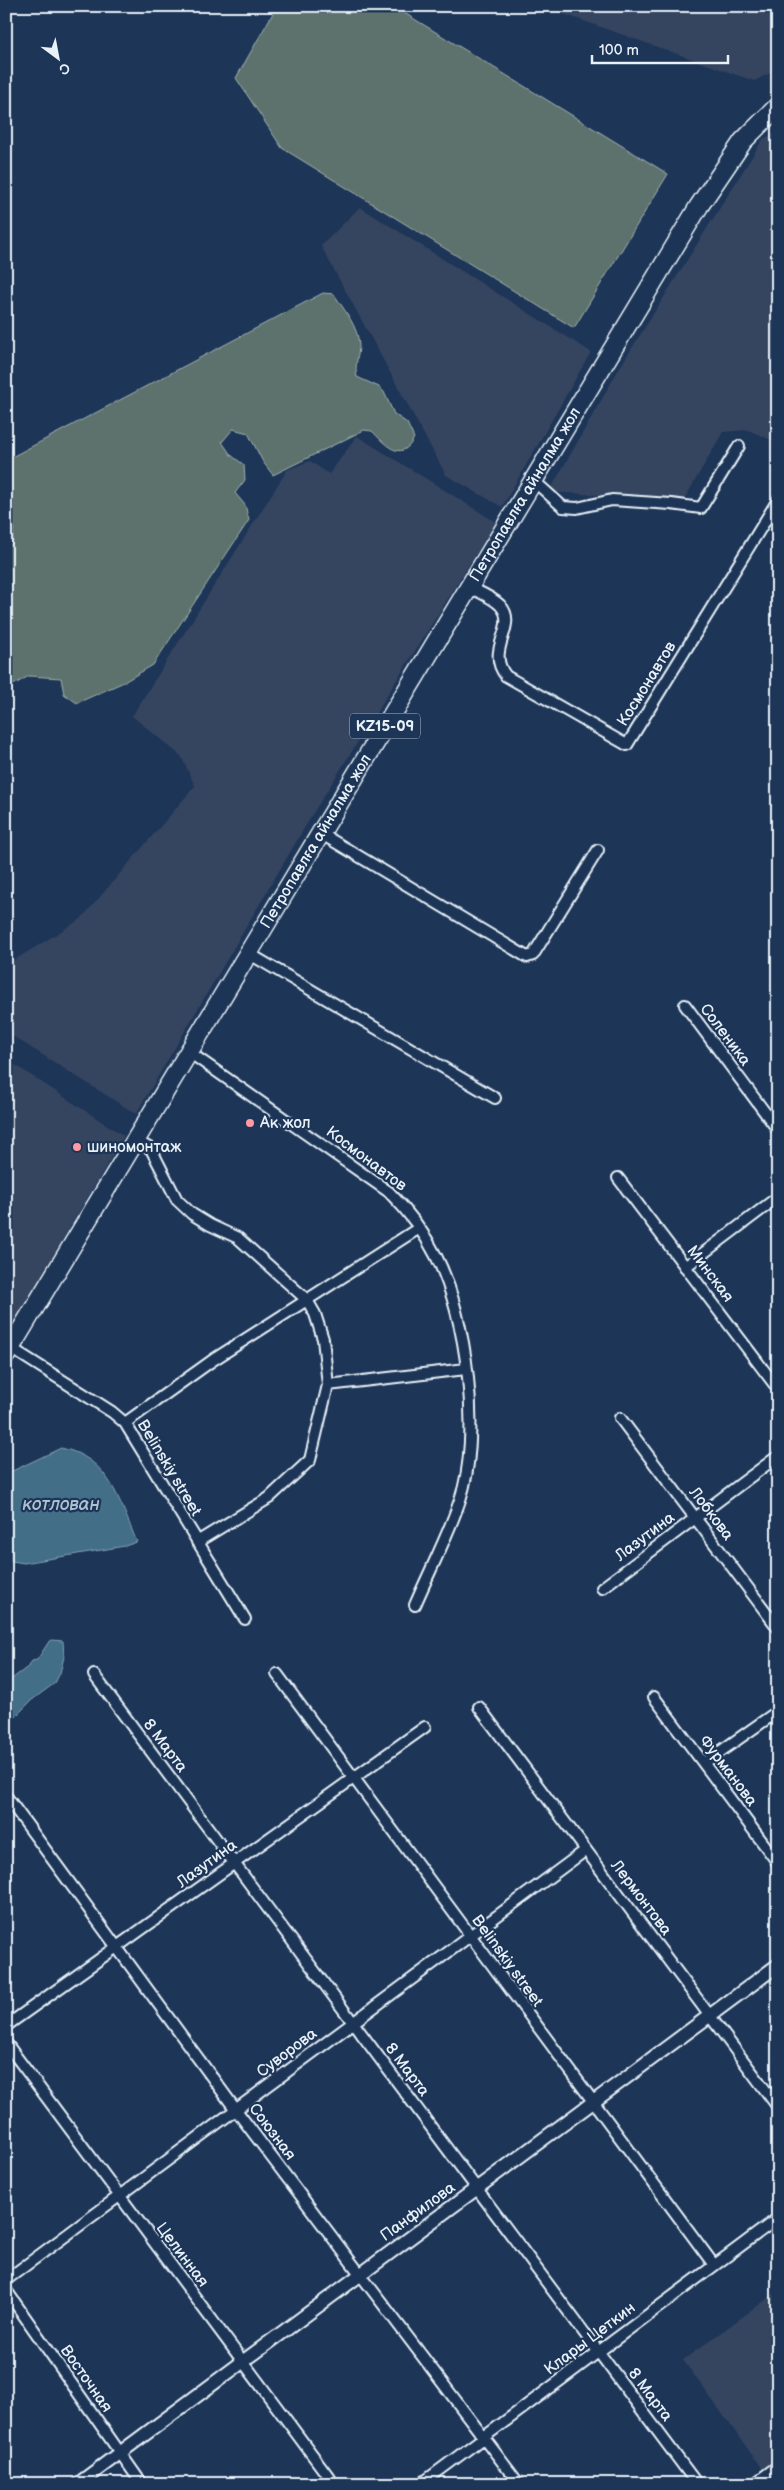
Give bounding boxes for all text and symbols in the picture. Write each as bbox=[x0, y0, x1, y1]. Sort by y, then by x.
north arrow bbox=[32, 32, 82, 82]
scale bar bbox=[592, 32, 728, 64]
text: 100 m bbox=[599, 41, 639, 60]
text: С bbox=[56, 59, 73, 79]
street label: Петропавлға айналма жол bbox=[465, 404, 585, 585]
street label: Космонавтов bbox=[613, 638, 681, 730]
road number: KZ15-09 bbox=[350, 714, 420, 738]
street label: Петропавлға айналма жол bbox=[256, 751, 376, 932]
street label: Соленика bbox=[696, 1000, 755, 1070]
place label: Ак жол bbox=[259, 1114, 311, 1133]
marker: Ак жол bbox=[244, 1117, 256, 1129]
street label: Космонавтов bbox=[322, 1122, 411, 1196]
place label: шиномонтаж bbox=[87, 1138, 182, 1157]
marker: шиномонтаж bbox=[71, 1141, 83, 1153]
street label: Минская bbox=[683, 1242, 737, 1306]
street label: Belinskiy street bbox=[133, 1416, 205, 1520]
street label: Лобкова bbox=[684, 1483, 737, 1545]
water label: котлован bbox=[22, 1494, 100, 1515]
street label: Лазутина bbox=[611, 1508, 679, 1566]
street label: 8 Марта bbox=[139, 1716, 191, 1777]
street label: Фурманова bbox=[695, 1732, 761, 1811]
street label: Лазутина bbox=[172, 1836, 241, 1893]
street label: Лермонтова bbox=[606, 1856, 676, 1940]
street label: Belinskiy street bbox=[467, 1911, 547, 2011]
street label: Суворова bbox=[253, 2024, 321, 2082]
street label: 8 Марта bbox=[381, 2040, 433, 2101]
street label: Союзная bbox=[245, 2100, 300, 2164]
street label: Панфилова bbox=[377, 2178, 460, 2246]
street label: Целинная bbox=[152, 2219, 212, 2291]
street label: Клары Цеткин bbox=[541, 2299, 639, 2379]
street label: Восточная bbox=[56, 2342, 116, 2416]
street label: 8 Марта bbox=[624, 2365, 676, 2426]

